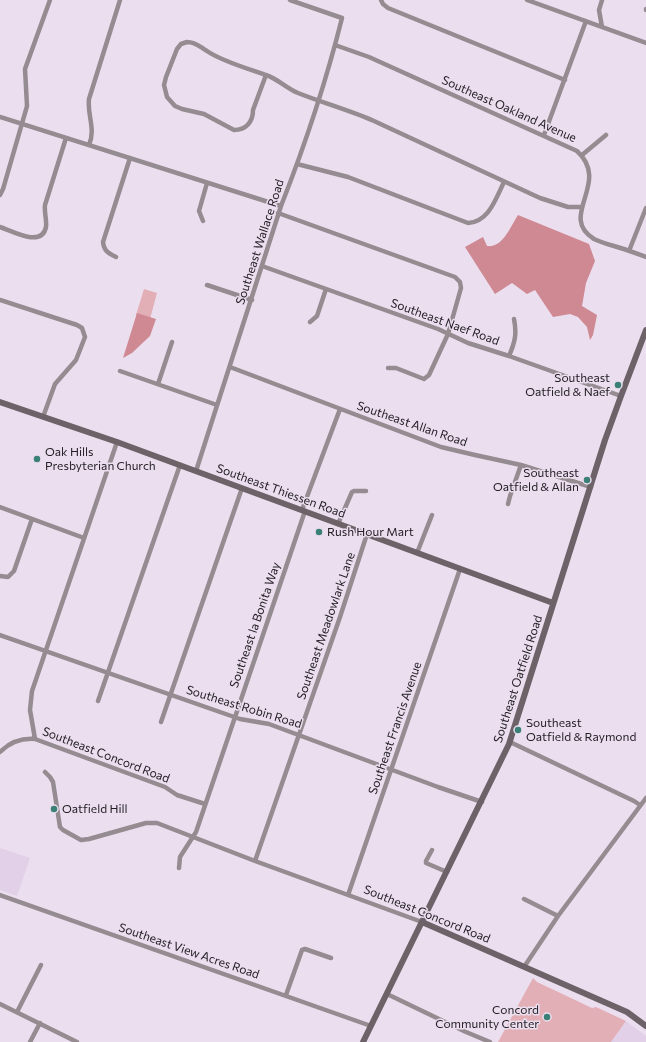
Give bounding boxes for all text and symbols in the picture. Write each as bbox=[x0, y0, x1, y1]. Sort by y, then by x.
street label: Southeast Oakland Avenue bbox=[439, 73, 579, 145]
street label: Southeast Wallace Road bbox=[233, 178, 287, 306]
street label: Southeast Naef Road bbox=[389, 296, 501, 348]
place label: Southeast Oatfield & Naef bbox=[525, 371, 610, 399]
marker: Southeast Oatfield & Naef bbox=[613, 380, 623, 390]
street label: Southeast Allan Road bbox=[355, 398, 469, 450]
place label: Oak Hills Presbyterian Church bbox=[45, 445, 156, 473]
marker: Oak Hills Presbyterian Church bbox=[32, 454, 42, 464]
street label: Southeast Thiessen Road bbox=[214, 461, 348, 521]
place label: Southeast Oatfield & Allan bbox=[493, 466, 579, 494]
marker: Southeast Oatfield & Allan bbox=[582, 475, 592, 485]
place label: Rush Hour Mart bbox=[327, 525, 414, 539]
marker: Rush Hour Mart bbox=[314, 527, 324, 537]
street label: Southeast Meadowlark Lane bbox=[294, 550, 358, 702]
street label: Southeast la Bonita Way bbox=[227, 560, 283, 690]
street label: Southeast Oatfield Road bbox=[491, 613, 545, 745]
street label: Southeast Francis Avenue bbox=[366, 660, 424, 796]
street label: Southeast Robin Road bbox=[184, 683, 304, 731]
place label: Southeast Oatfield & Raymond bbox=[526, 716, 636, 744]
street label: Southeast Concord Road bbox=[40, 724, 172, 786]
marker: Southeast Oatfield & Raymond bbox=[513, 725, 523, 735]
place label: Oatfield Hill bbox=[62, 802, 128, 816]
marker: Oatfield Hill bbox=[49, 804, 59, 814]
street label: Southeast Concord Road bbox=[362, 882, 492, 946]
street label: Southeast View Acres Road bbox=[117, 920, 261, 982]
place label: Concord Community Center bbox=[435, 1003, 539, 1031]
marker: Concord Community Center bbox=[542, 1012, 552, 1022]

